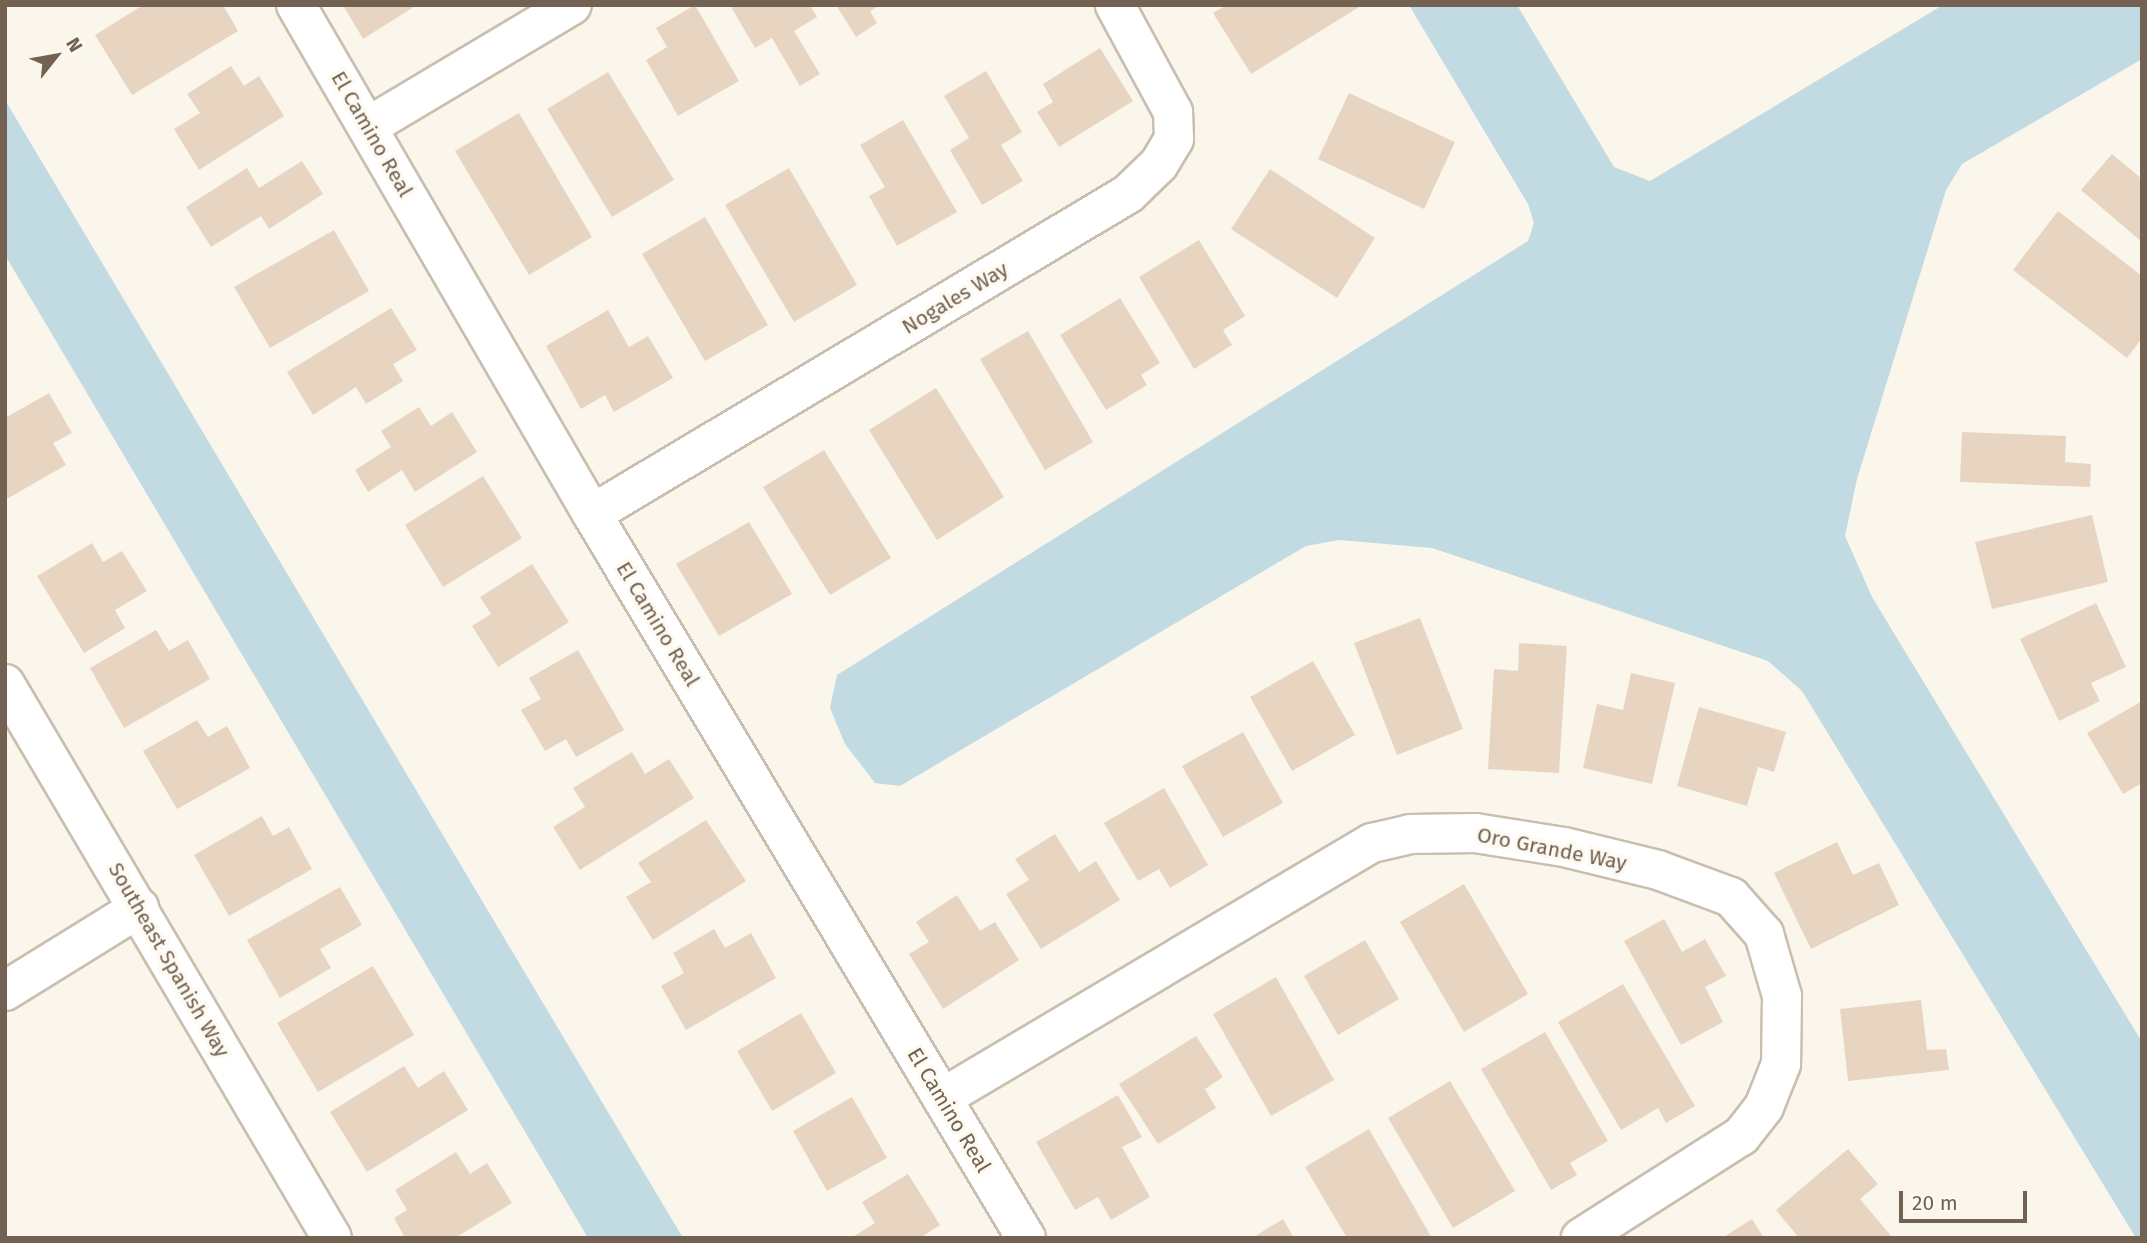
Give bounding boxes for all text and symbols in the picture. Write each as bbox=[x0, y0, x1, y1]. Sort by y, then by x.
north arrow bbox=[21, 21, 91, 91]
text: N bbox=[61, 34, 88, 56]
street label: El Camino Real bbox=[326, 67, 418, 201]
street label: Nogales Way bbox=[897, 256, 1013, 340]
street label: El Camino Real bbox=[611, 557, 705, 691]
street label: Oro Grande Way bbox=[1475, 822, 1629, 876]
street label: Southeast Spanish Way bbox=[103, 858, 235, 1062]
street label: El Camino Real bbox=[902, 1043, 996, 1177]
scale bar bbox=[1902, 1176, 2030, 1220]
text: 20 m bbox=[1912, 1190, 1958, 1216]

